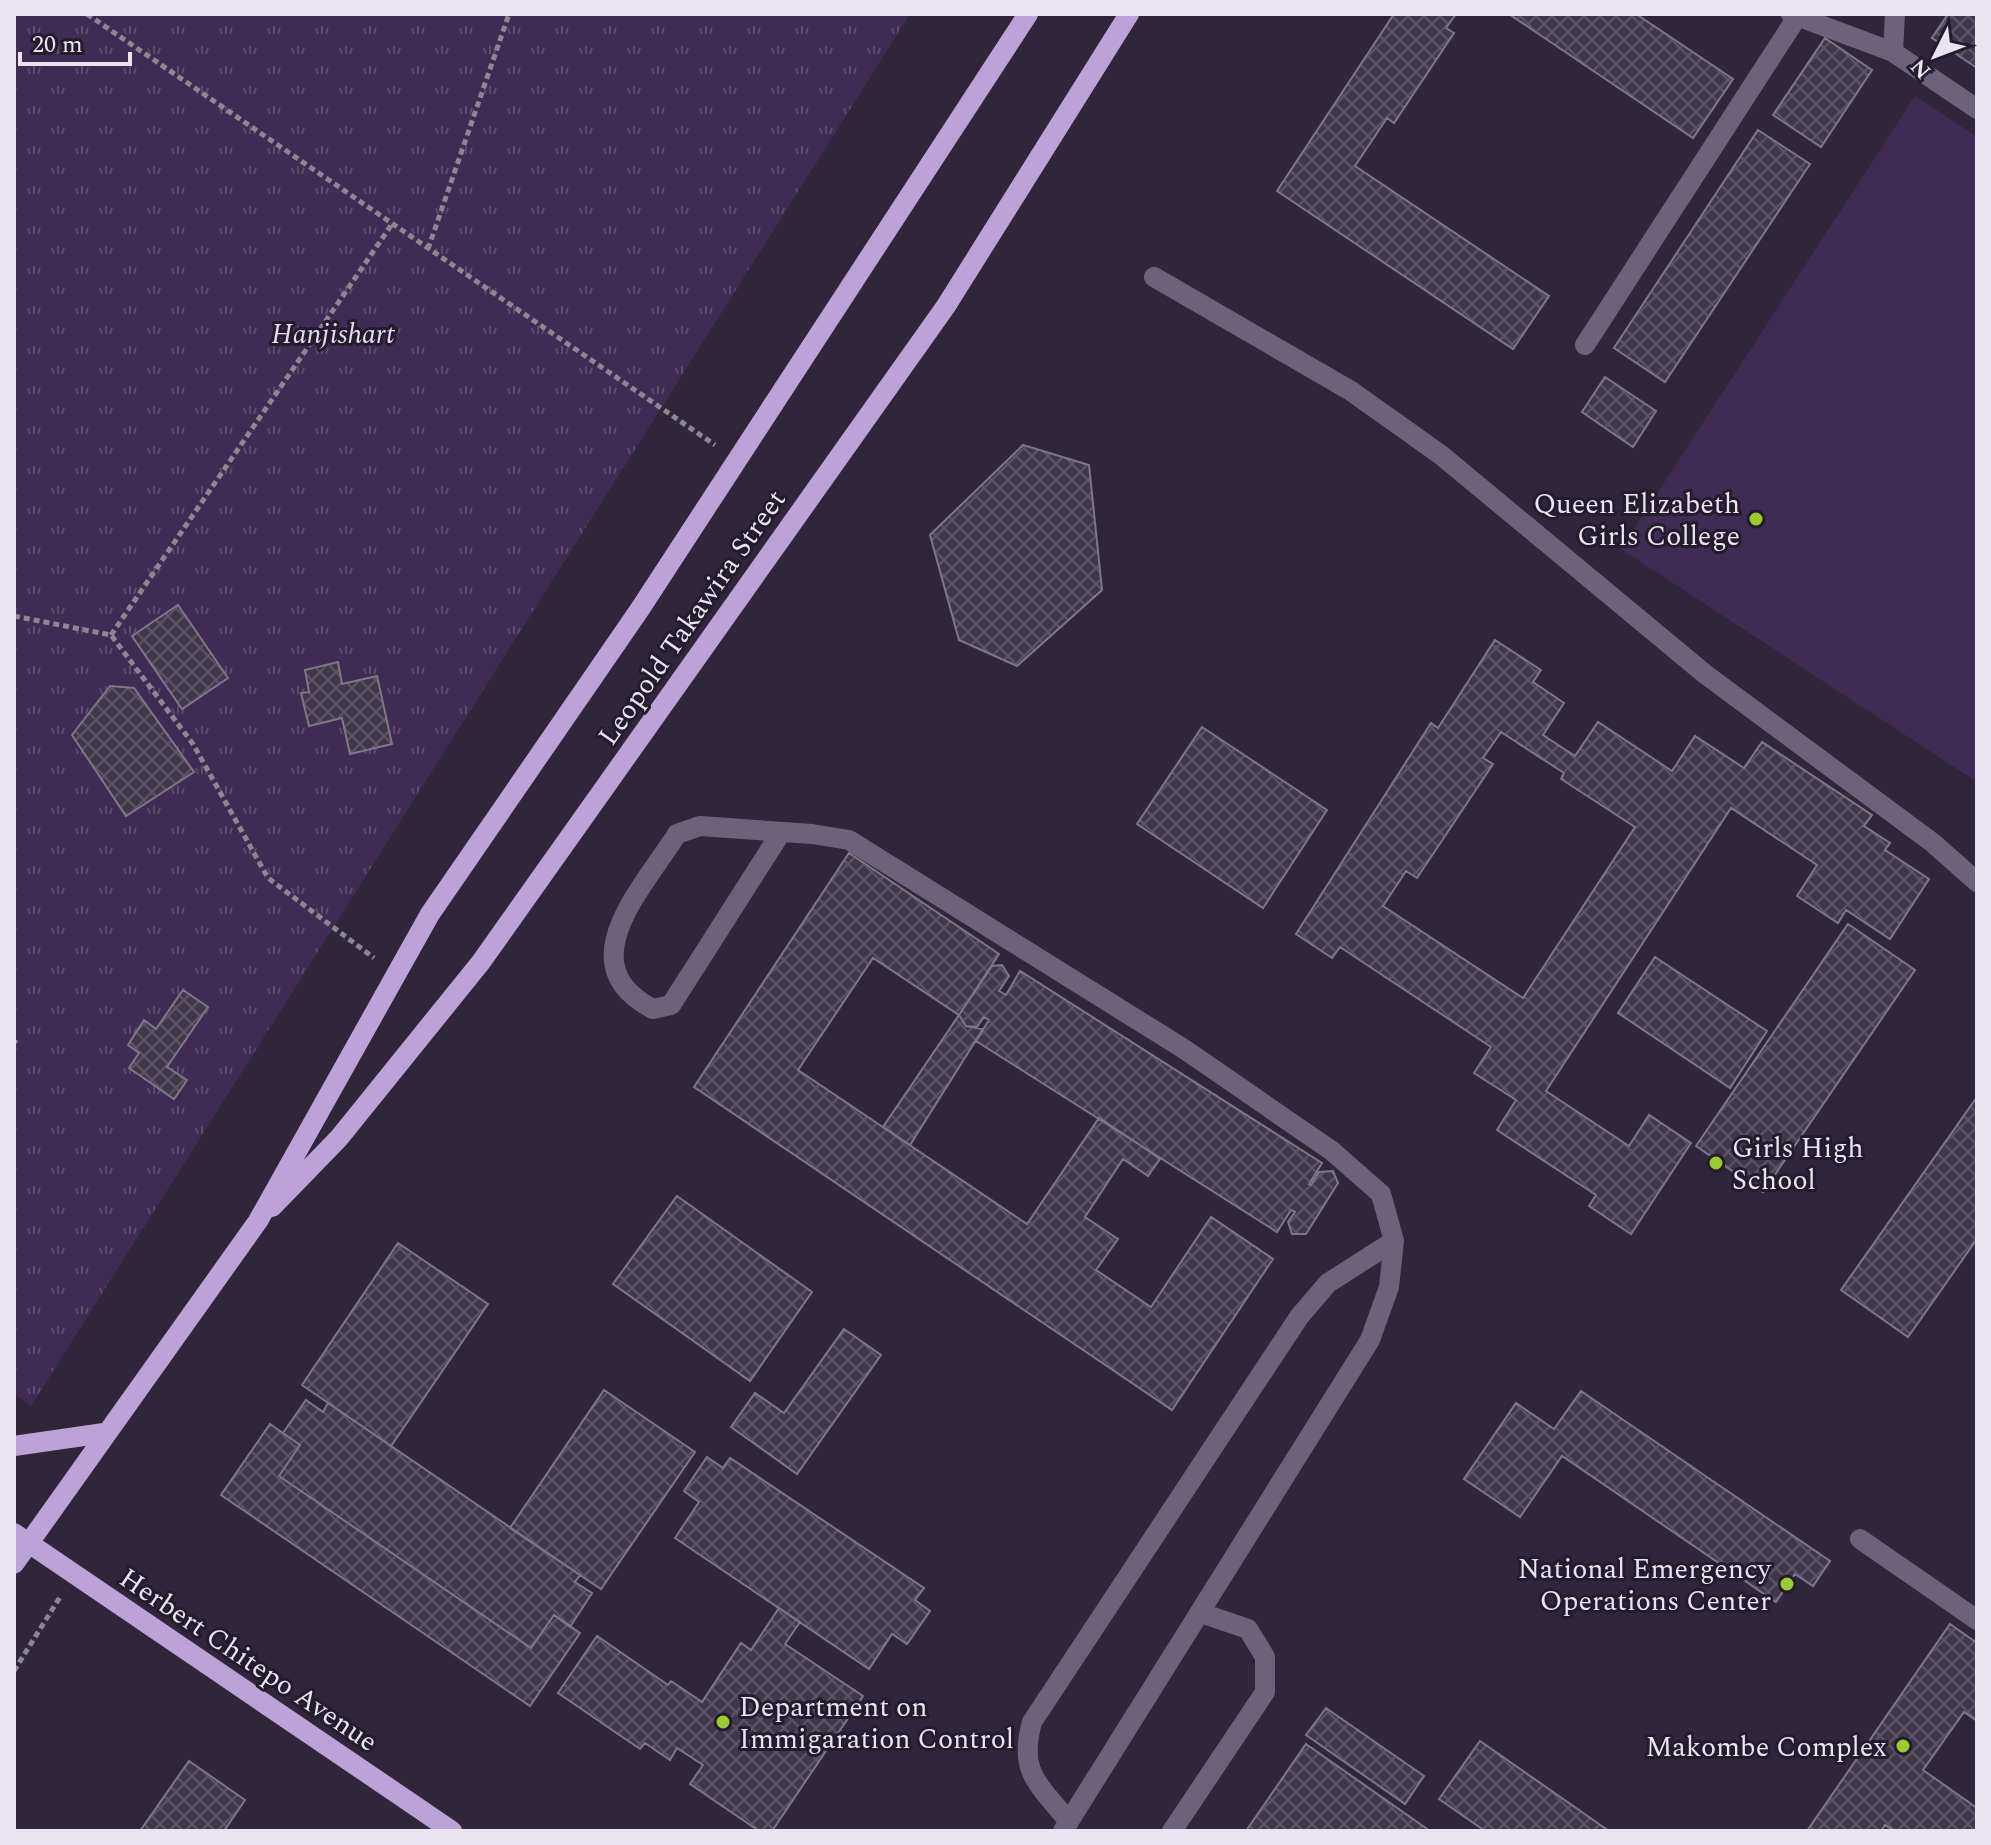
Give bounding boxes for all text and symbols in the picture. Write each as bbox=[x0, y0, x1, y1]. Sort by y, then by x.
scale bar bbox=[20, 16, 130, 66]
north arrow bbox=[1895, 16, 1975, 96]
text: 20 m bbox=[32, 27, 83, 63]
text: N bbox=[1903, 51, 1940, 86]
park label: Hanjishart bbox=[271, 313, 396, 356]
street label: Leopold Takawira Street bbox=[587, 481, 797, 755]
place label: Queen Elizabeth Girls College bbox=[1533, 483, 1740, 558]
marker: Queen Elizabeth Girls College bbox=[1747, 510, 1765, 528]
place label: Girls High School bbox=[1732, 1127, 1863, 1202]
marker: Girls High School bbox=[1707, 1154, 1725, 1172]
place label: National Emergency Operations Center bbox=[1518, 1548, 1773, 1623]
street label: Herbert Chitepo Avenue bbox=[110, 1557, 386, 1763]
marker: National Emergency Operations Center bbox=[1778, 1575, 1796, 1593]
place label: Department on Immigaration Control bbox=[739, 1686, 1014, 1761]
marker: Department on Immigaration Control bbox=[714, 1713, 732, 1731]
place label: Makombe Complex bbox=[1645, 1726, 1887, 1769]
marker: Makombe Complex bbox=[1894, 1737, 1912, 1755]

